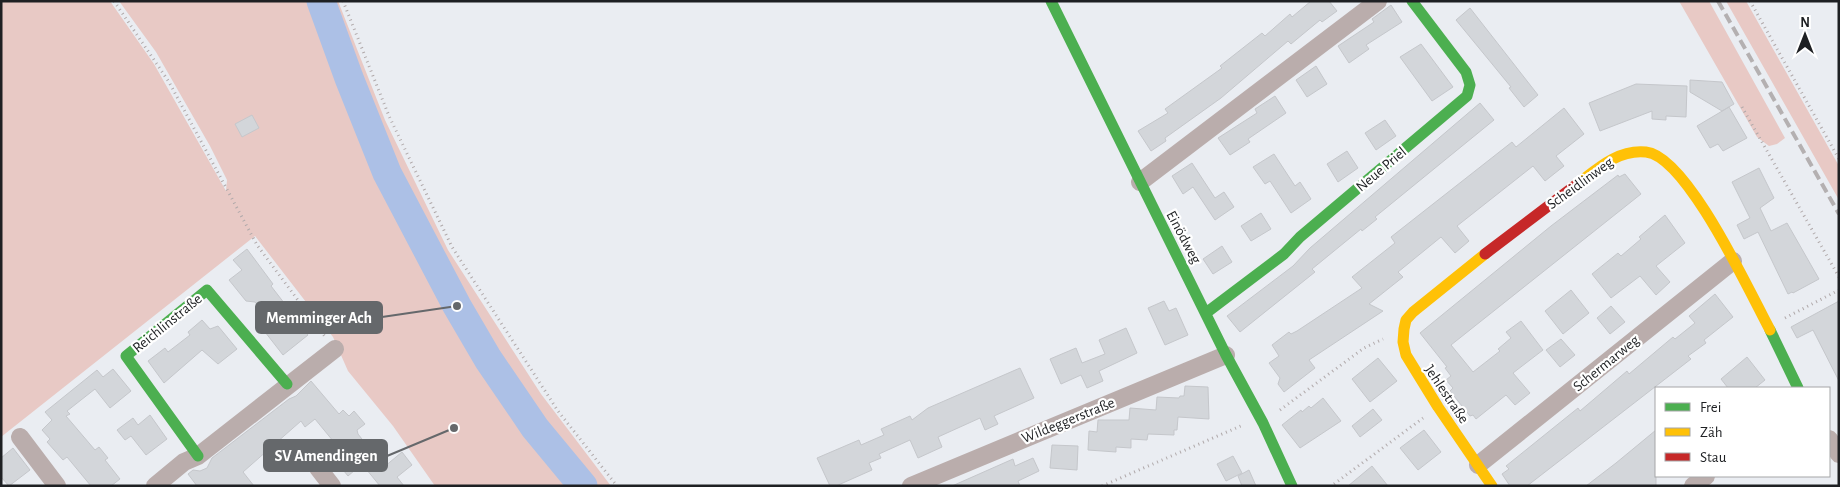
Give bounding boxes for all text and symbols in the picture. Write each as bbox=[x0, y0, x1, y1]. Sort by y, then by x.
north arrow bbox=[1780, 10, 1830, 60]
text: N bbox=[1800, 16, 1810, 30]
street label: Neue Priel bbox=[1353, 144, 1409, 195]
street label: Scheidlinweg bbox=[1545, 154, 1617, 212]
street label: Einödweg bbox=[1163, 208, 1204, 267]
street label: Reichlinstraße bbox=[130, 291, 205, 356]
callout: Memminger Ach bbox=[256, 302, 382, 333]
text: Memminger Ach bbox=[266, 310, 372, 326]
street label: Schermarweg bbox=[1571, 332, 1643, 394]
street label: Jehlestraße bbox=[1422, 362, 1472, 426]
legend bbox=[1655, 387, 1830, 477]
street label: Wildeggerstraße bbox=[1020, 395, 1117, 446]
text: Frei bbox=[1700, 400, 1721, 415]
text: Zäh bbox=[1700, 425, 1723, 440]
callout: SV Amendingen bbox=[264, 440, 387, 471]
text: SV Amendingen bbox=[274, 448, 378, 464]
text: Stau bbox=[1700, 450, 1727, 465]

